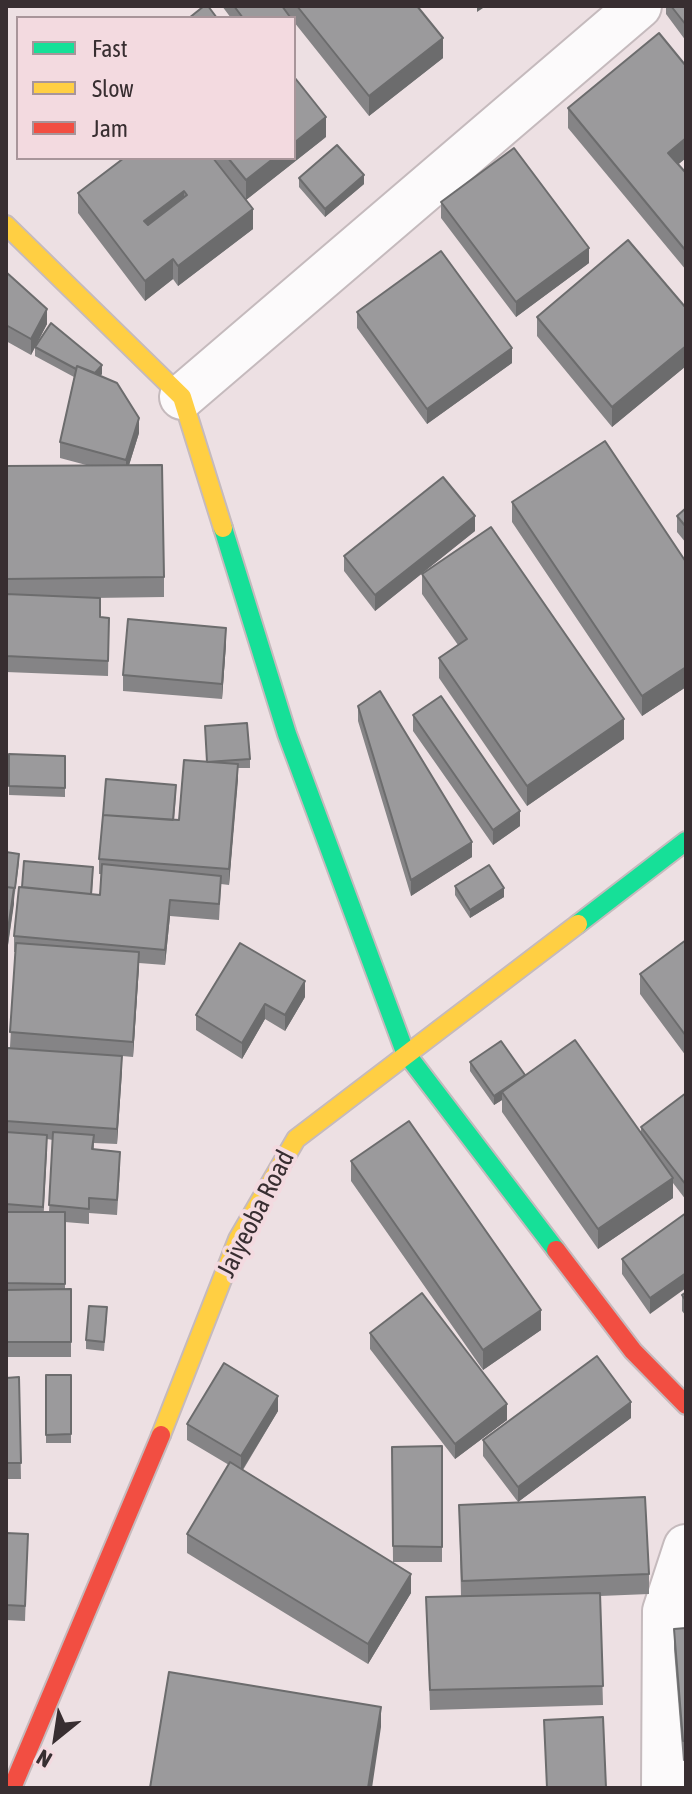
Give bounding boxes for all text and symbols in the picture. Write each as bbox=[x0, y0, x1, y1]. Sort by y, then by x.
legend bbox=[16, 16, 296, 160]
text: Fast bbox=[92, 35, 128, 62]
text: Slow bbox=[92, 75, 134, 102]
text: Jam bbox=[92, 115, 128, 142]
street label: Jaiyeoba Road bbox=[211, 1145, 301, 1283]
north arrow bbox=[16, 1698, 96, 1778]
text: N bbox=[32, 1744, 56, 1773]

